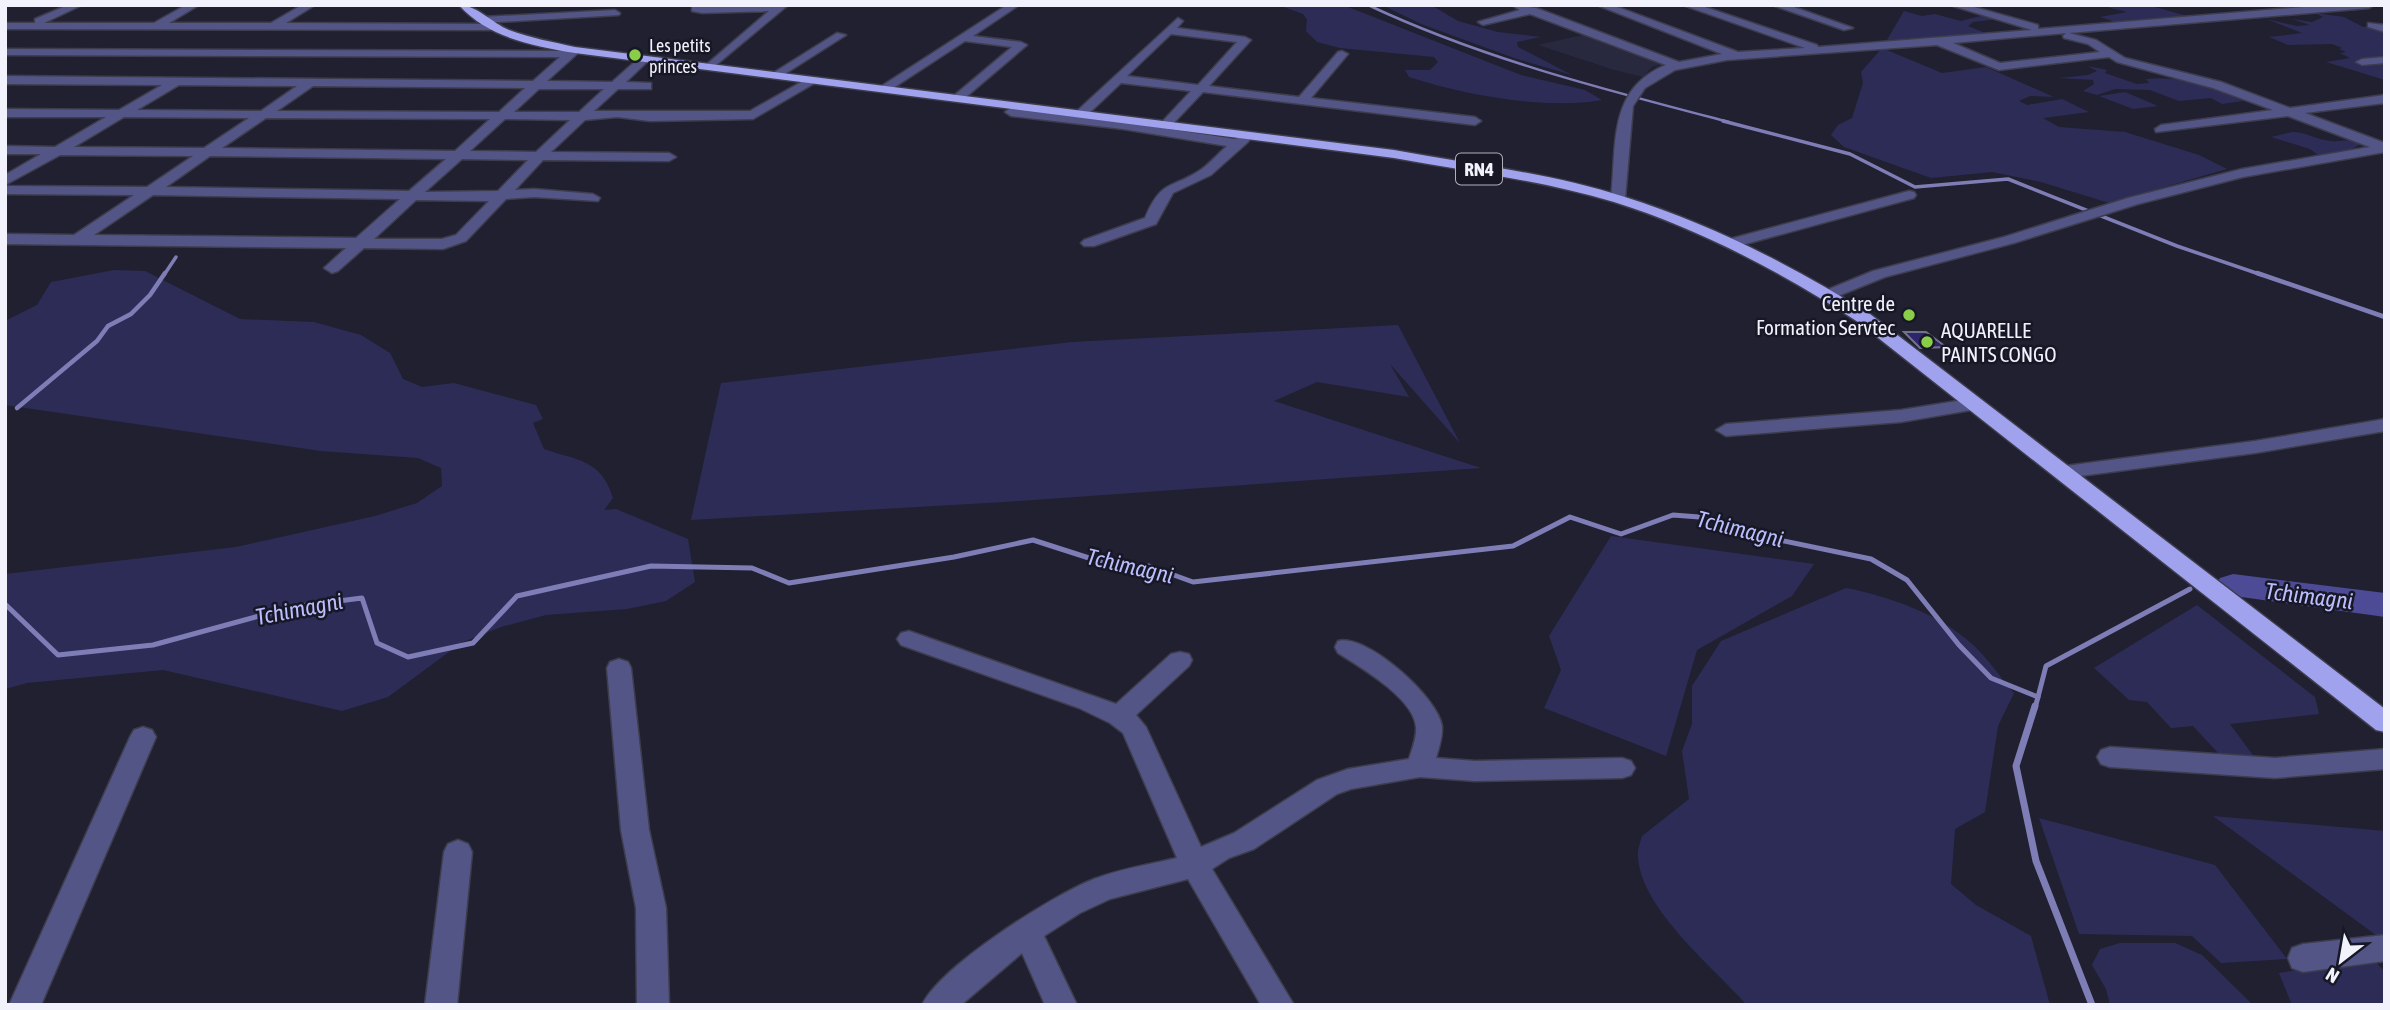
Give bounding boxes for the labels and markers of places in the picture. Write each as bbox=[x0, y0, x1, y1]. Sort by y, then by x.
place label: Les petits princes bbox=[649, 35, 711, 77]
marker: Les petits princes bbox=[627, 47, 643, 63]
place label: Centre de Formation Servtec bbox=[1756, 291, 1895, 339]
marker: Centre de Formation Servtec bbox=[1901, 307, 1917, 323]
place label: AQUARELLE PAINTS CONGO bbox=[1941, 318, 2056, 366]
marker: AQUARELLE PAINTS CONGO bbox=[1919, 334, 1935, 350]

